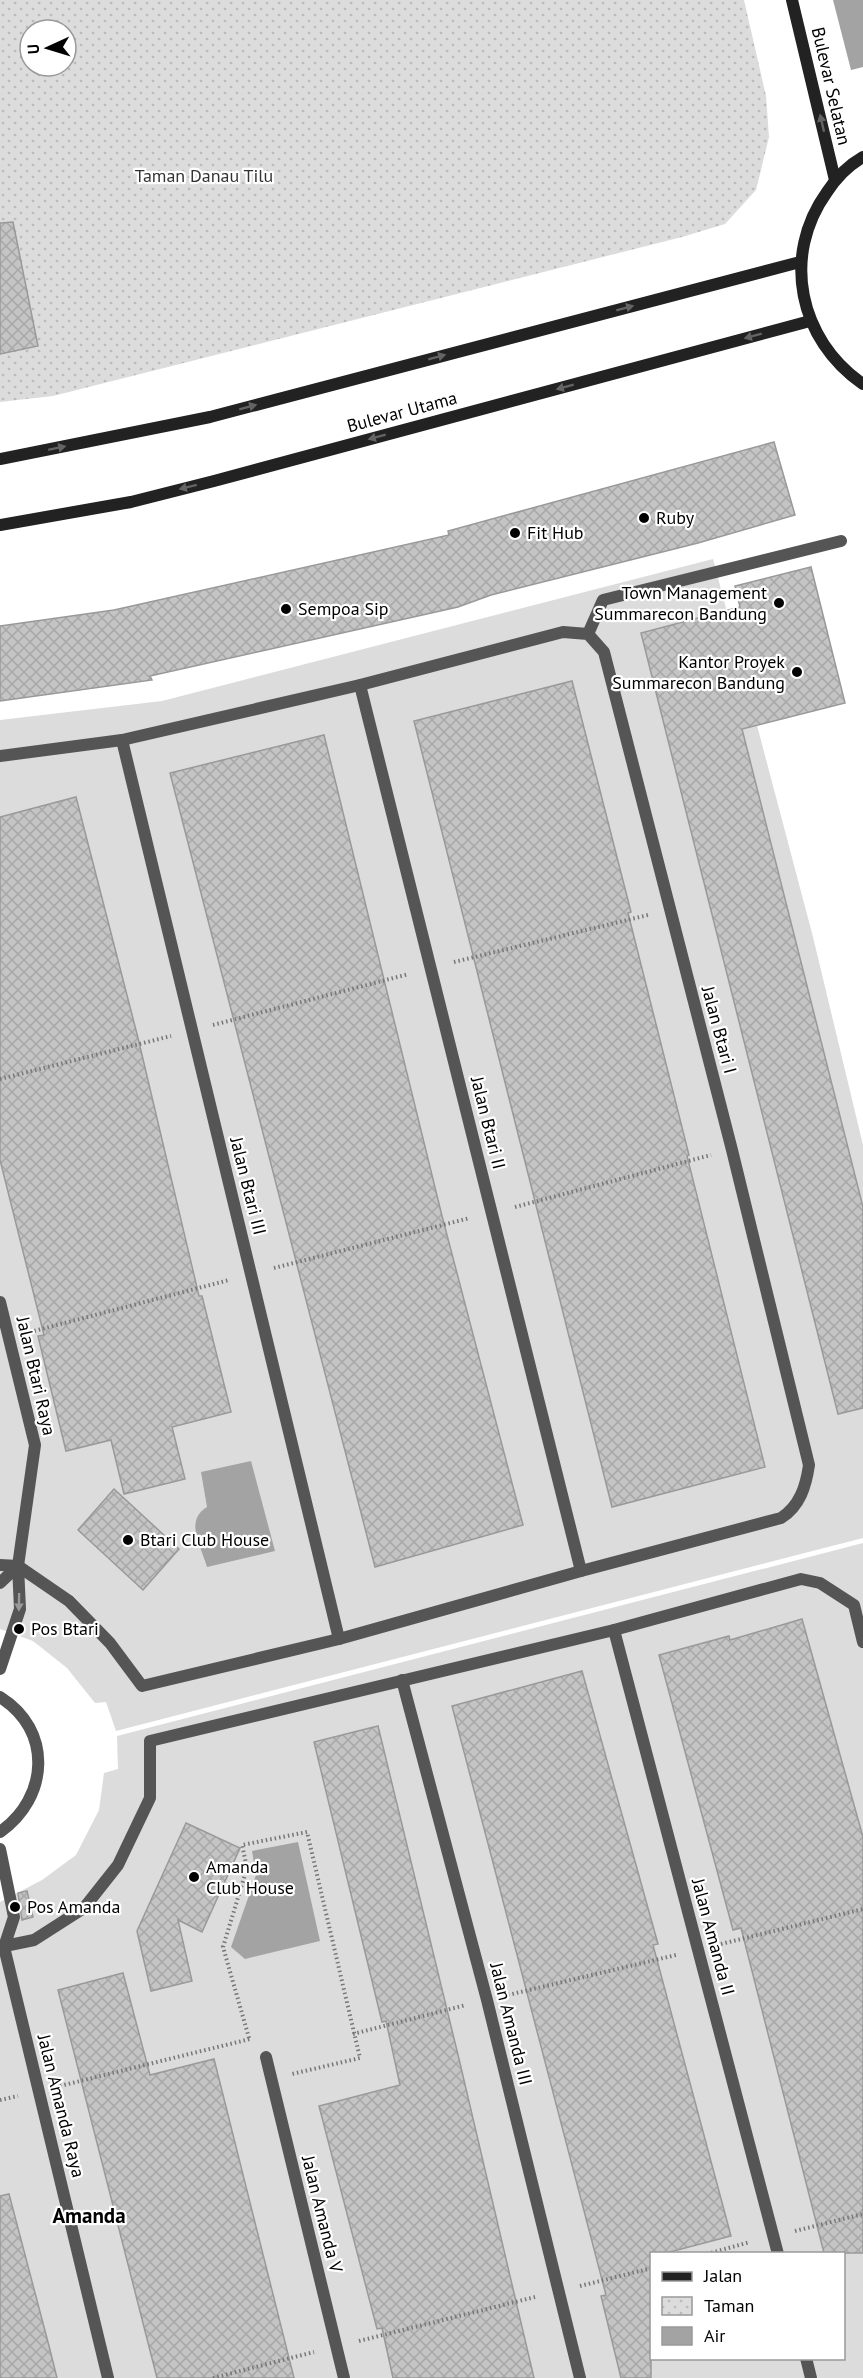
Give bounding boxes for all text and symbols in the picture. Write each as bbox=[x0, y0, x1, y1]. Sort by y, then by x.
north arrow bbox=[18, 18, 78, 78]
street label: Bulevar Selatan bbox=[807, 25, 856, 147]
text: U bbox=[23, 43, 43, 55]
one-way arrow bbox=[816, 114, 826, 132]
park label: Taman Danau Tilu bbox=[135, 164, 273, 187]
one-way arrow bbox=[616, 303, 634, 313]
one-way arrow bbox=[744, 332, 762, 341]
one-way arrow bbox=[427, 352, 446, 362]
one-way arrow bbox=[556, 382, 574, 392]
street label: Bulevar Utama bbox=[344, 386, 459, 437]
one-way arrow bbox=[239, 401, 257, 411]
one-way arrow bbox=[368, 433, 386, 443]
one-way arrow bbox=[48, 443, 67, 452]
one-way arrow bbox=[179, 483, 197, 493]
place label: Ruby bbox=[656, 506, 695, 529]
marker: Ruby bbox=[637, 511, 651, 525]
place label: Fit Hub bbox=[527, 521, 584, 544]
marker: Fit Hub bbox=[508, 526, 522, 540]
place label: Town Management Summarecon Bandung bbox=[594, 581, 767, 625]
marker: Town Management Summarecon Bandung bbox=[772, 596, 786, 610]
place label: Sempoa Sip bbox=[298, 597, 389, 620]
marker: Sempoa Sip bbox=[279, 602, 293, 616]
place label: Kantor Proyek Summarecon Bandung bbox=[612, 650, 785, 694]
marker: Kantor Proyek Summarecon Bandung bbox=[790, 665, 804, 679]
street label: Jalan Btari I bbox=[697, 983, 742, 1076]
street label: Jalan Btari II bbox=[466, 1073, 511, 1172]
street label: Jalan Btari III bbox=[225, 1134, 272, 1237]
street label: Jalan Btari Raya bbox=[11, 1313, 61, 1437]
place label: Btari Club House bbox=[140, 1528, 269, 1551]
marker: Btari Club House bbox=[121, 1533, 135, 1547]
one-way arrow bbox=[14, 1592, 24, 1611]
place label: Pos Btari bbox=[31, 1617, 99, 1640]
marker: Pos Btari bbox=[12, 1622, 26, 1636]
place label: Amanda Club House bbox=[206, 1855, 294, 1899]
marker: Amanda Club House bbox=[187, 1870, 201, 1884]
street label: Jalan Amanda II bbox=[687, 1875, 740, 1998]
place label: Pos Amanda bbox=[27, 1895, 120, 1918]
marker: Pos Amanda bbox=[8, 1900, 22, 1914]
street label: Jalan Amanda III bbox=[485, 1959, 538, 2088]
street label: Jalan Amanda Raya bbox=[32, 2031, 90, 2180]
street label: Jalan Amanda V bbox=[297, 2152, 348, 2275]
district label: Amanda bbox=[52, 2202, 126, 2229]
legend bbox=[650, 2252, 845, 2360]
text: Jalan bbox=[703, 2264, 742, 2287]
text: Taman bbox=[704, 2294, 754, 2317]
text: Air bbox=[704, 2324, 725, 2347]

